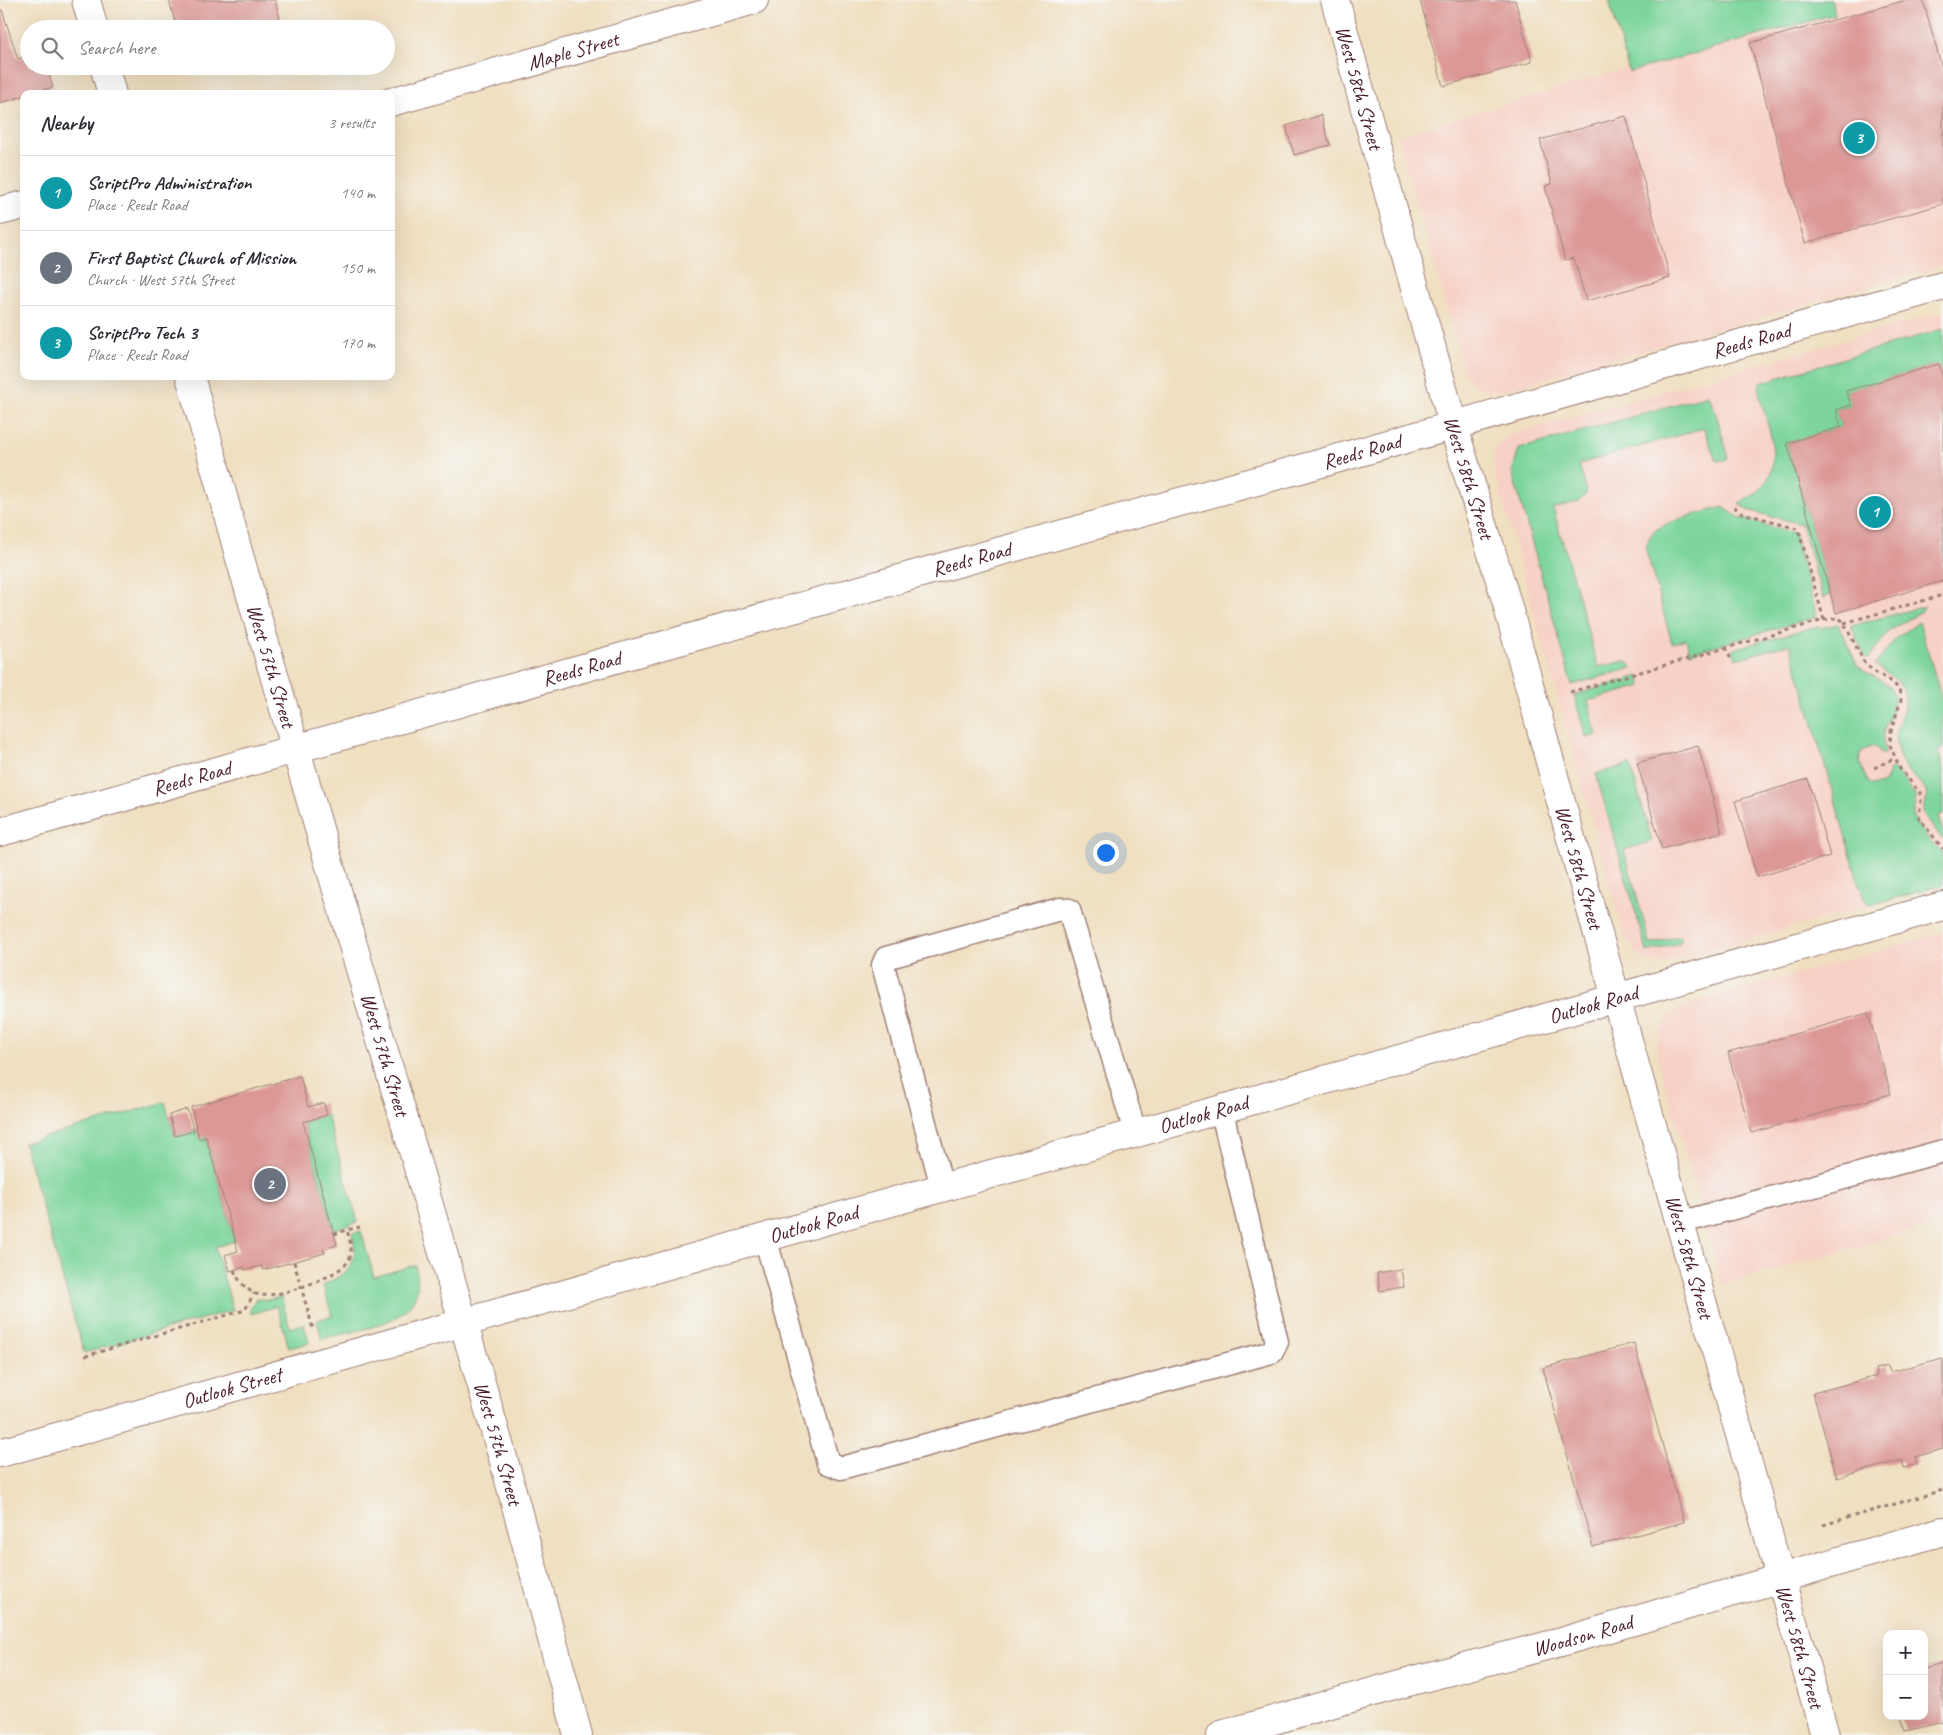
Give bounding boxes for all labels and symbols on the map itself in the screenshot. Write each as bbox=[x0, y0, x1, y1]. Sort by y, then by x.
street label: West 58th Street bbox=[1330, 23, 1389, 154]
street label: Maple Street bbox=[525, 25, 623, 76]
pin: 3 bbox=[1843, 119, 1875, 157]
street label: Reeds Road bbox=[1709, 316, 1796, 364]
street label: West 58th Street bbox=[1438, 413, 1500, 544]
street label: Reeds Road bbox=[1320, 427, 1407, 475]
pin: 1 bbox=[1859, 493, 1891, 531]
street label: Reeds Road bbox=[929, 535, 1016, 582]
street label: West 57th Street bbox=[241, 601, 302, 732]
street label: Reeds Road bbox=[539, 644, 626, 692]
street label: Reeds Road bbox=[149, 754, 237, 802]
street label: West 58th Street bbox=[1550, 803, 1609, 934]
your location bbox=[1093, 840, 1119, 866]
street label: Outlook Road bbox=[1546, 979, 1644, 1029]
street label: West 57th Street bbox=[355, 990, 416, 1121]
street label: Outlook Road bbox=[1156, 1088, 1254, 1139]
pin: 2 bbox=[254, 1165, 286, 1203]
street label: West 58th Street bbox=[1660, 1192, 1720, 1324]
street label: Outlook Road bbox=[766, 1198, 865, 1249]
street label: Outlook Street bbox=[179, 1361, 288, 1414]
street label: West 57th Street bbox=[468, 1379, 529, 1510]
street label: West 58th Street bbox=[1770, 1582, 1830, 1713]
street label: Woodson Road bbox=[1530, 1608, 1639, 1662]

